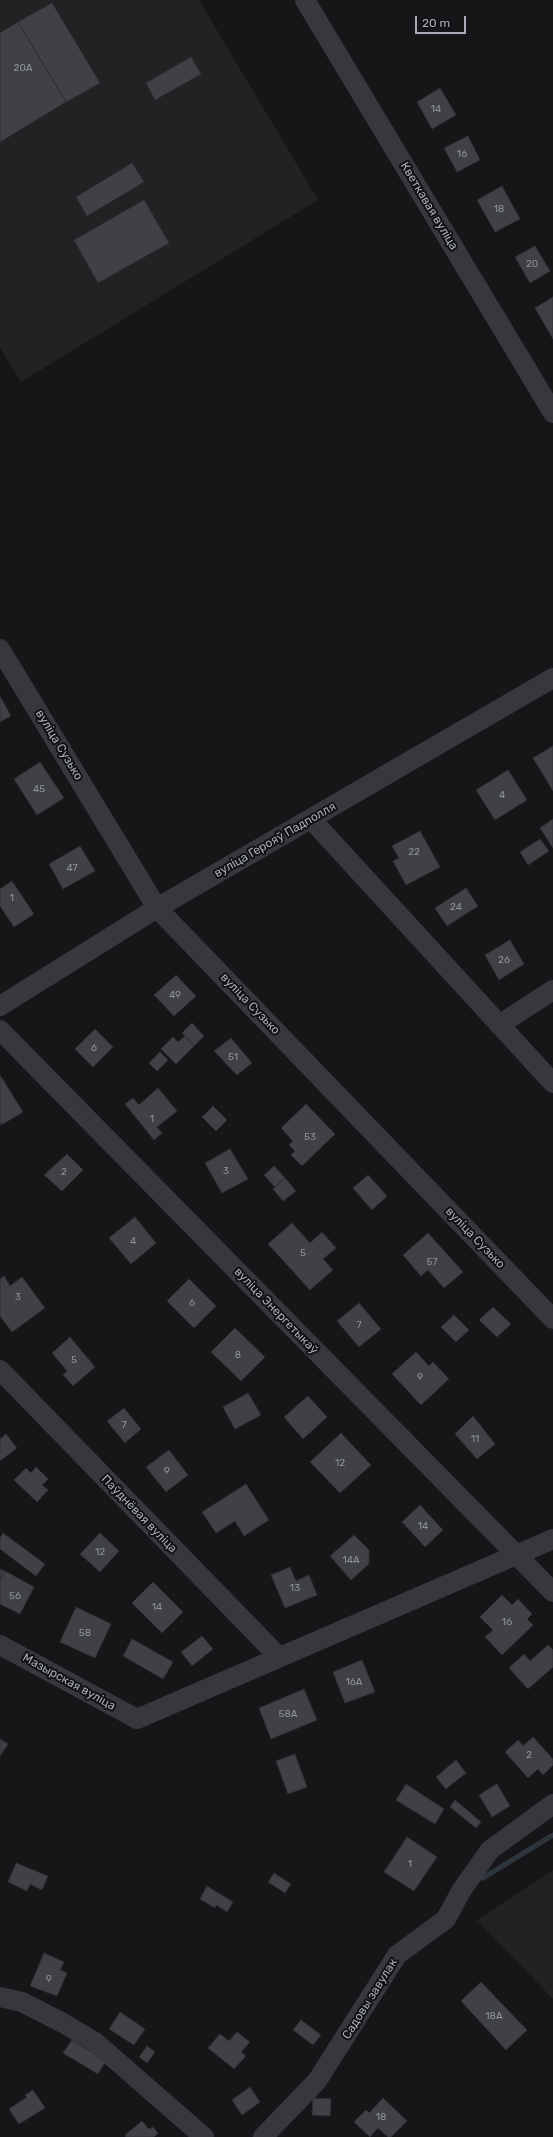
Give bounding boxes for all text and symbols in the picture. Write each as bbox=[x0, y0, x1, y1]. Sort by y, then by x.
scale bar bbox=[417, 8, 468, 34]
text: 20 m bbox=[422, 16, 450, 30]
house number: 20А bbox=[14, 62, 32, 74]
house number: 14 bbox=[431, 103, 441, 115]
house number: 16 bbox=[457, 148, 467, 160]
street label: Кветкавая вуліца bbox=[397, 159, 461, 253]
house number: 18 bbox=[494, 203, 504, 215]
house number: 20 bbox=[526, 258, 538, 270]
street label: вуліца Сузько bbox=[32, 707, 86, 783]
house number: 45 bbox=[33, 783, 45, 795]
house number: 4 bbox=[499, 789, 505, 801]
street label: вуліца Герояў Падполля bbox=[212, 799, 338, 881]
house number: 22 bbox=[408, 846, 420, 858]
house number: 47 bbox=[66, 862, 78, 874]
house number: 1 bbox=[10, 892, 14, 904]
house number: 24 bbox=[450, 901, 462, 913]
house number: 26 bbox=[498, 954, 510, 966]
street label: вуліца Сузько bbox=[217, 970, 283, 1038]
house number: 49 bbox=[169, 989, 181, 1001]
house number: 6 bbox=[91, 1042, 97, 1054]
house number: 51 bbox=[228, 1051, 238, 1063]
house number: 1 bbox=[150, 1113, 154, 1125]
house number: 53 bbox=[304, 1131, 316, 1143]
house number: 3 bbox=[223, 1165, 229, 1177]
house number: 2 bbox=[61, 1166, 67, 1178]
street label: вуліца Сузько bbox=[442, 1204, 508, 1272]
house number: 4 bbox=[130, 1235, 136, 1247]
house number: 5 bbox=[300, 1247, 306, 1259]
house number: 57 bbox=[426, 1256, 438, 1268]
street label: вуліца Энергетыкаў bbox=[231, 1265, 321, 1357]
house number: 3 bbox=[15, 1291, 21, 1303]
house number: 6 bbox=[189, 1297, 195, 1309]
house number: 7 bbox=[356, 1319, 362, 1331]
house number: 8 bbox=[235, 1349, 241, 1361]
house number: 5 bbox=[71, 1354, 77, 1366]
house number: 9 bbox=[417, 1371, 423, 1383]
house number: 7 bbox=[121, 1419, 127, 1431]
house number: 11 bbox=[471, 1433, 479, 1445]
house number: 12 bbox=[335, 1457, 345, 1469]
house number: 9 bbox=[164, 1465, 170, 1477]
street label: Паўднёвая вуліца bbox=[98, 1472, 180, 1556]
house number: 14 bbox=[418, 1520, 428, 1532]
house number: 12 bbox=[95, 1546, 105, 1558]
house number: 14А bbox=[342, 1554, 360, 1566]
house number: 13 bbox=[290, 1582, 300, 1594]
house number: 56 bbox=[9, 1590, 21, 1602]
house number: 14 bbox=[152, 1601, 162, 1613]
house number: 16 bbox=[502, 1616, 512, 1628]
house number: 58 bbox=[79, 1627, 91, 1639]
street label: Мазырская вуліца bbox=[20, 1651, 118, 1713]
house number: 16А bbox=[345, 1676, 363, 1688]
house number: 58А bbox=[279, 1708, 297, 1720]
house number: 2 bbox=[526, 1749, 532, 1761]
house number: 1 bbox=[408, 1858, 412, 1870]
street label: Садовы завулак bbox=[339, 1956, 401, 2042]
house number: 9 bbox=[46, 1973, 52, 1985]
house number: 18А bbox=[485, 2010, 503, 2022]
house number: 18 bbox=[376, 2111, 386, 2123]

